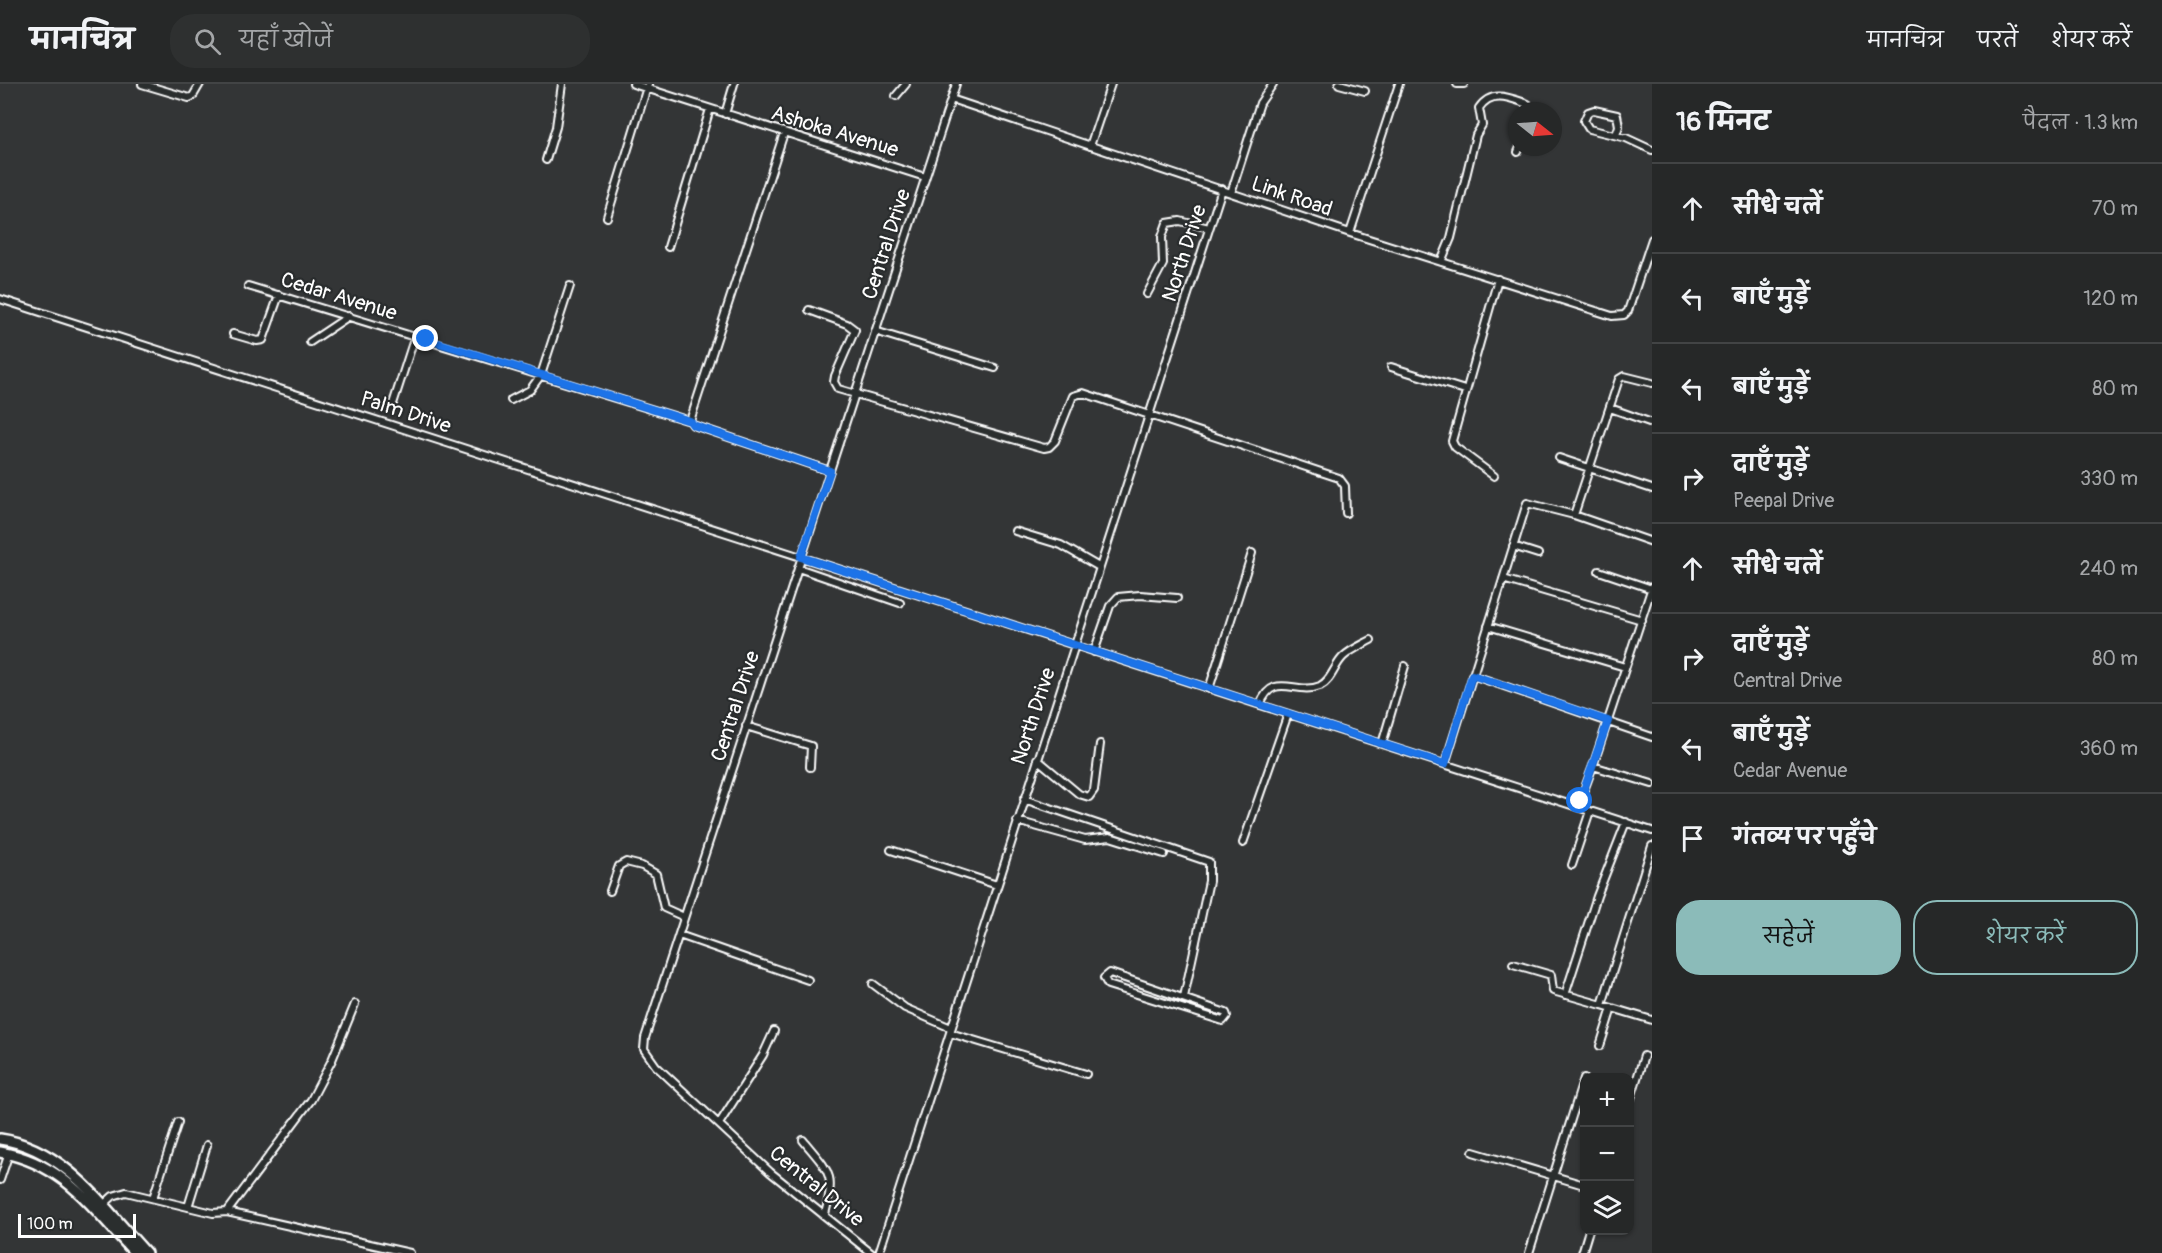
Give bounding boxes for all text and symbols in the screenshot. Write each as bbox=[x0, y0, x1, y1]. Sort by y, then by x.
search box bbox=[170, 14, 590, 68]
text: मानचित्र bbox=[30, 23, 134, 58]
icon: search bbox=[191, 25, 224, 58]
text: यहाँ खोजें bbox=[239, 26, 333, 54]
text: मानचित्र bbox=[1867, 27, 1944, 54]
text: परतें bbox=[1977, 27, 2018, 54]
text: शेयर करें bbox=[2051, 27, 2132, 54]
street label: Ashoka Avenue bbox=[768, 99, 902, 164]
north arrow bbox=[1508, 102, 1562, 156]
text: 16 मिनट bbox=[1676, 106, 1770, 138]
text: पैदल · 1.3 km bbox=[2023, 110, 2138, 135]
street label: Link Road bbox=[1248, 170, 1336, 223]
street label: Central Drive bbox=[856, 185, 917, 303]
icon: ahead bbox=[1676, 192, 1709, 225]
text: सीधे चलें bbox=[1733, 193, 1822, 221]
text: 70 m bbox=[2092, 196, 2138, 221]
street label: North Drive bbox=[1156, 201, 1213, 305]
street label: Cedar Avenue bbox=[278, 266, 401, 327]
icon: left bbox=[1676, 282, 1709, 315]
text: बाएँ मुड़ें bbox=[1733, 283, 1809, 311]
text: 120 m bbox=[2083, 286, 2138, 311]
route end bbox=[412, 325, 438, 351]
icon: left bbox=[1676, 372, 1709, 405]
text: बाएँ मुड़ें bbox=[1733, 373, 1809, 401]
text: 80 m bbox=[2092, 376, 2138, 401]
street label: Palm Drive bbox=[357, 385, 455, 440]
text: दाएँ मुड़ें bbox=[1733, 450, 1809, 478]
icon: right bbox=[1676, 462, 1709, 495]
text: 330 m bbox=[2080, 466, 2138, 491]
text: Peepal Drive bbox=[1733, 488, 1834, 513]
icon: ahead bbox=[1676, 552, 1709, 585]
text: सीधे चलें bbox=[1733, 553, 1822, 581]
text: 240 m bbox=[2079, 556, 2138, 581]
text: दाएँ मुड़ें bbox=[1733, 630, 1809, 658]
icon: right bbox=[1676, 642, 1709, 675]
text: 80 m bbox=[2092, 646, 2138, 671]
street label: Central Drive bbox=[705, 647, 766, 765]
street label: North Drive bbox=[1005, 664, 1062, 768]
text: Central Drive bbox=[1733, 668, 1842, 693]
text: बाएँ मुड़ें bbox=[1733, 720, 1809, 748]
icon: left bbox=[1676, 732, 1709, 765]
text: 360 m bbox=[2079, 736, 2138, 761]
text: Cedar Avenue bbox=[1733, 758, 1847, 783]
route start bbox=[1566, 787, 1592, 813]
icon: arrive bbox=[1676, 822, 1709, 855]
text: गंतव्य पर पहुँचे bbox=[1733, 823, 1876, 851]
button: सहेजें bbox=[1676, 900, 1901, 975]
button: शेयर करें bbox=[1913, 900, 2138, 975]
map controls bbox=[1580, 1073, 1634, 1235]
button: + bbox=[1580, 1073, 1634, 1127]
button: − bbox=[1580, 1127, 1634, 1181]
street label: Central Drive bbox=[764, 1140, 870, 1233]
button: layers bbox=[1580, 1181, 1634, 1235]
scale bar bbox=[18, 1211, 136, 1238]
text: 100 m bbox=[27, 1214, 73, 1234]

